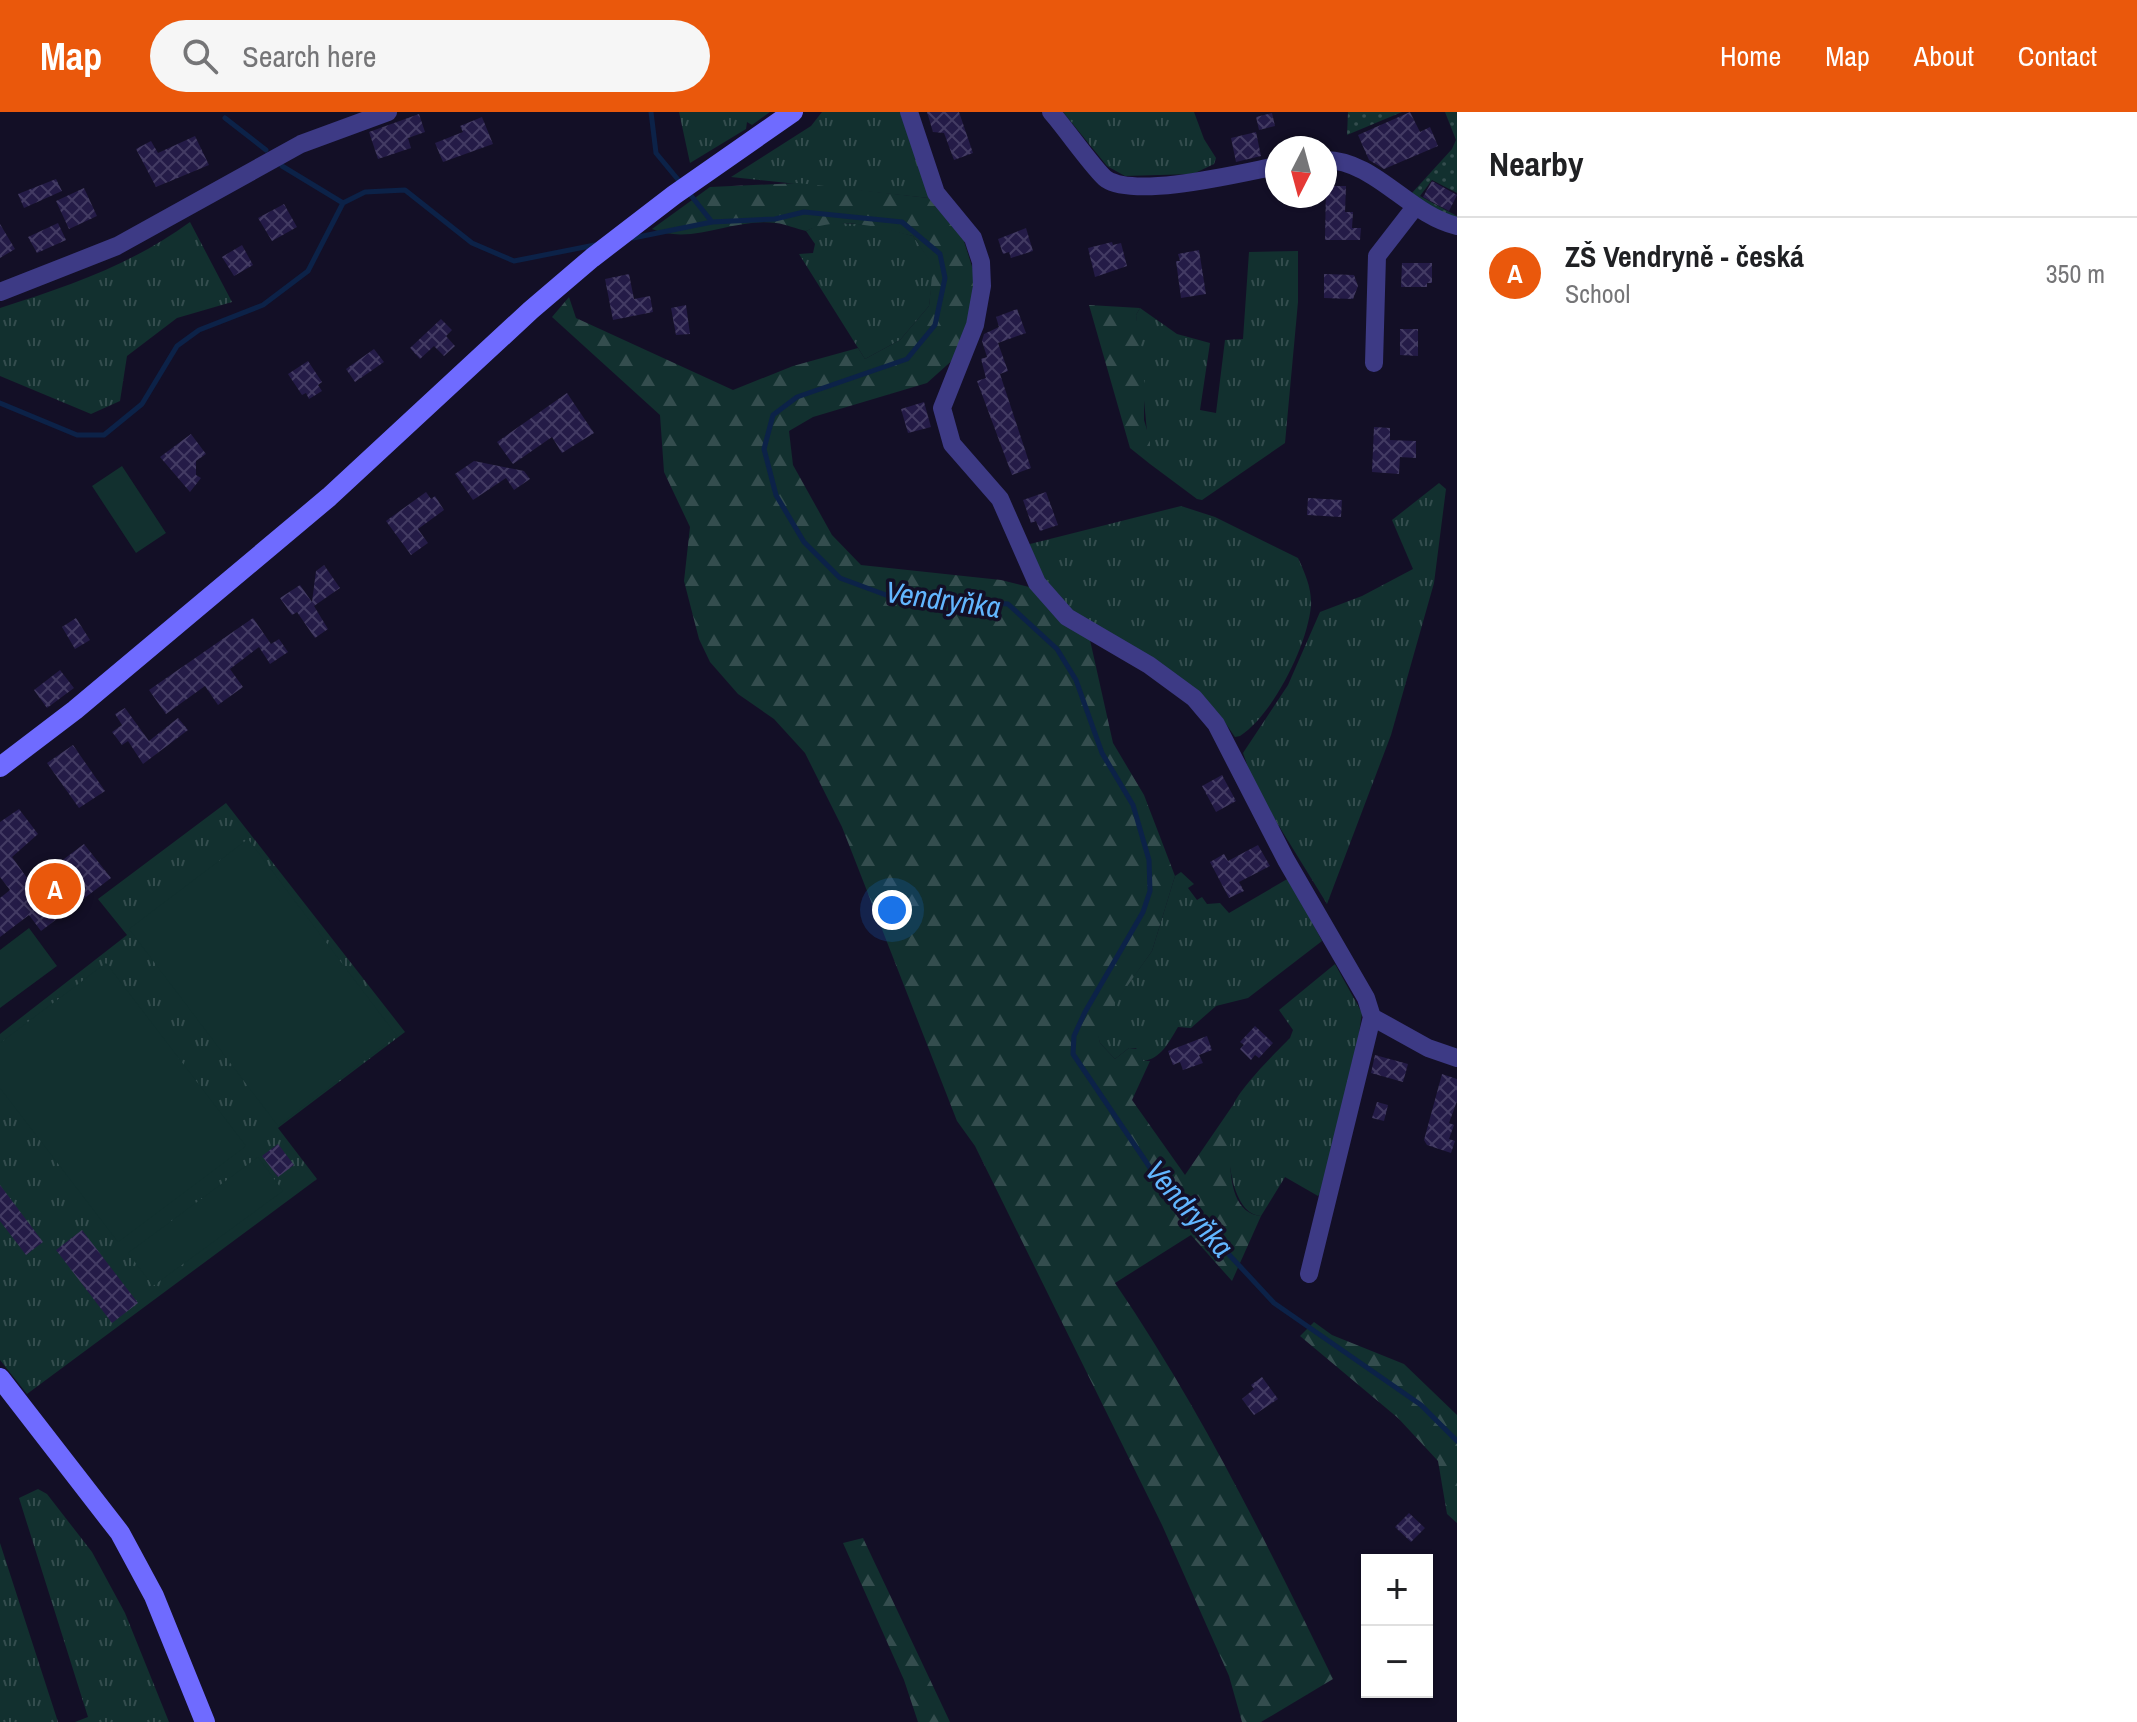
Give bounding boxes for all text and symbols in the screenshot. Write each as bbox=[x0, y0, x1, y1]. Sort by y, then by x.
search box bbox=[150, 20, 710, 92]
text: Map bbox=[40, 31, 102, 82]
icon: search bbox=[178, 34, 222, 78]
text: Search here bbox=[242, 36, 376, 76]
text: Home bbox=[1720, 37, 1781, 75]
text: Map bbox=[1825, 37, 1870, 75]
text: About bbox=[1914, 37, 1974, 75]
text: Contact bbox=[2018, 37, 2097, 75]
north arrow bbox=[1265, 136, 1337, 208]
text: Nearby bbox=[1489, 141, 1584, 187]
text: ZŠ Vendryně - česká bbox=[1565, 236, 1804, 276]
text: A bbox=[1507, 256, 1523, 291]
text: 350 m bbox=[2046, 256, 2105, 291]
text: School bbox=[1565, 276, 1630, 311]
water label: Vendryňka bbox=[883, 571, 1003, 627]
pin: A bbox=[29, 859, 81, 919]
your location bbox=[872, 890, 912, 930]
water label: Vendryňka bbox=[1137, 1151, 1243, 1265]
map controls bbox=[1361, 1554, 1433, 1698]
button: + bbox=[1361, 1554, 1433, 1626]
button: − bbox=[1361, 1626, 1433, 1698]

